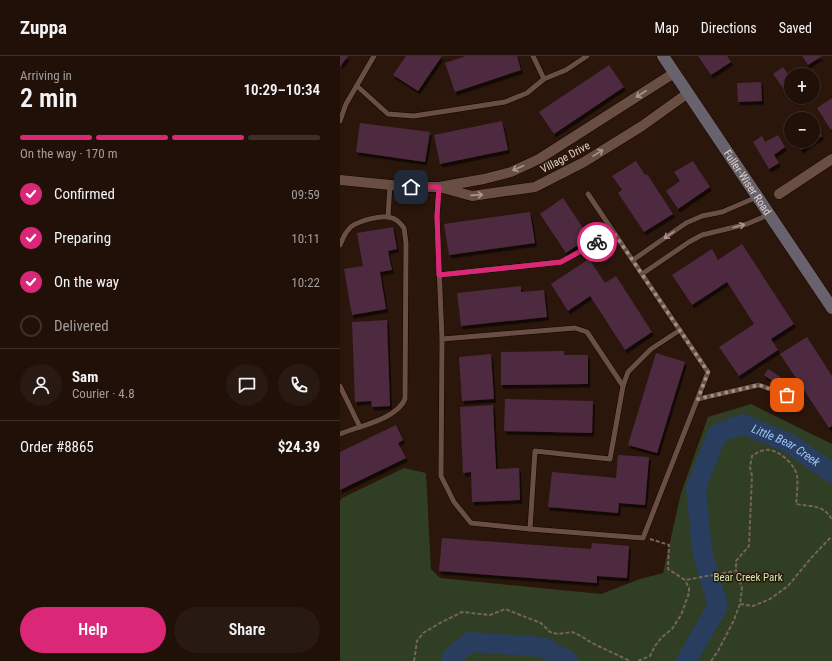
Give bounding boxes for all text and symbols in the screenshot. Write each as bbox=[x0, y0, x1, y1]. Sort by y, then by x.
text: Zuppa bbox=[20, 16, 67, 39]
text: Map bbox=[655, 20, 679, 36]
text: Directions bbox=[701, 20, 757, 36]
text: Saved bbox=[779, 20, 812, 36]
text: Arriving in bbox=[20, 68, 72, 83]
map controls bbox=[784, 68, 820, 148]
button: + bbox=[784, 68, 820, 104]
text: 10:29–10:34 bbox=[243, 81, 320, 99]
text: 2 min bbox=[20, 83, 78, 113]
one-way arrow bbox=[636, 90, 647, 98]
button: − bbox=[784, 112, 820, 148]
street label: Village Drive bbox=[538, 139, 592, 176]
text: On the way · 170 m bbox=[20, 146, 117, 161]
street label: Fuller-Wiser Road bbox=[721, 147, 774, 218]
one-way arrow bbox=[592, 149, 603, 157]
one-way arrow bbox=[513, 165, 525, 173]
pin bbox=[394, 170, 428, 204]
icon: home bbox=[400, 176, 422, 198]
icon: check bbox=[20, 183, 42, 205]
text: Confirmed bbox=[54, 185, 115, 203]
text: 09:59 bbox=[291, 187, 320, 202]
one-way arrow bbox=[470, 191, 483, 198]
courier bbox=[577, 222, 617, 262]
one-way arrow bbox=[732, 222, 745, 229]
icon: check bbox=[20, 227, 42, 249]
text: Preparing bbox=[54, 229, 111, 247]
text: 10:11 bbox=[291, 231, 320, 246]
icon: bike bbox=[586, 231, 608, 253]
one-way arrow bbox=[663, 231, 674, 239]
icon: check bbox=[20, 271, 42, 293]
text: On the way bbox=[54, 273, 119, 291]
text: 10:22 bbox=[291, 275, 320, 290]
text: Delivered bbox=[54, 317, 109, 335]
button: person bbox=[20, 364, 62, 406]
button: chat bbox=[226, 364, 268, 406]
button: phone bbox=[278, 364, 320, 406]
text: Sam bbox=[72, 368, 98, 386]
pin bbox=[770, 378, 804, 412]
icon: bag bbox=[776, 384, 798, 406]
text: Courier · 4.8 bbox=[72, 386, 135, 401]
water label: Little Bear Creek bbox=[750, 422, 823, 470]
text: Order #8865 bbox=[20, 438, 94, 456]
text: $24.39 bbox=[278, 438, 320, 456]
park label: Bear Creek Park bbox=[713, 571, 783, 584]
button: Help bbox=[20, 607, 166, 653]
button: Share bbox=[174, 607, 320, 653]

